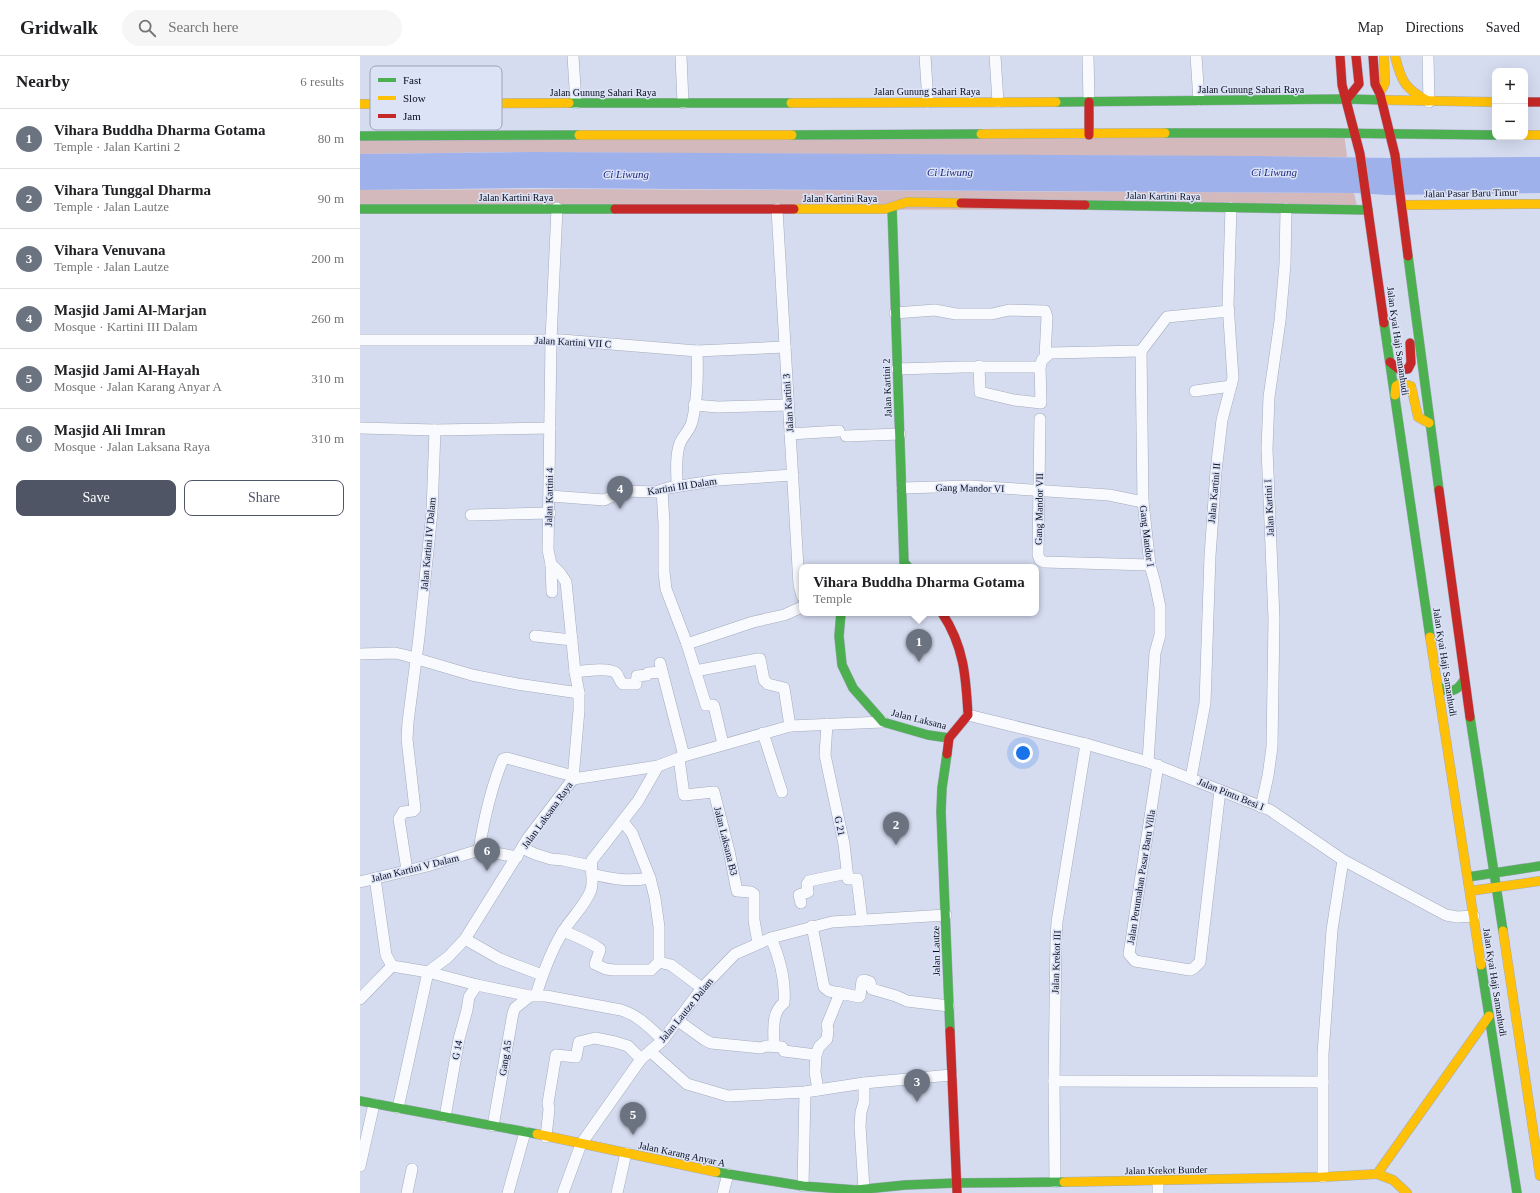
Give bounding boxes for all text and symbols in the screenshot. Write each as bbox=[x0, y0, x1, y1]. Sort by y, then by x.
search box bbox=[122, 10, 402, 46]
text: Gridwalk bbox=[20, 17, 98, 38]
icon: search bbox=[136, 17, 158, 39]
text: Search here bbox=[168, 19, 239, 35]
text: Map bbox=[1358, 20, 1383, 35]
text: Directions bbox=[1405, 20, 1464, 35]
text: Saved bbox=[1486, 20, 1520, 35]
legend bbox=[370, 66, 502, 130]
map controls bbox=[1492, 68, 1528, 140]
button: + bbox=[1492, 68, 1528, 104]
text: Nearby bbox=[16, 72, 70, 91]
text: 6 results bbox=[300, 74, 344, 89]
text: Fast bbox=[403, 74, 421, 86]
street label: Jalan Gunung Sahari Raya bbox=[1198, 84, 1305, 95]
street label: Jalan Gunung Sahari Raya bbox=[874, 86, 981, 97]
street label: Jalan Gunung Sahari Raya bbox=[550, 87, 657, 98]
text: Slow bbox=[403, 92, 426, 104]
button: − bbox=[1492, 104, 1528, 140]
text: Jam bbox=[403, 110, 421, 122]
text: Vihara Buddha Dharma Gotama bbox=[54, 122, 266, 138]
text: 1 bbox=[26, 131, 32, 146]
text: 80 m bbox=[318, 131, 344, 146]
text: Temple · Jalan Kartini 2 bbox=[54, 139, 180, 154]
water label: Ci Liwung bbox=[927, 166, 974, 178]
water label: Ci Liwung bbox=[1251, 166, 1298, 178]
water label: Ci Liwung bbox=[603, 168, 650, 180]
text: Vihara Tunggal Dharma bbox=[54, 182, 211, 198]
street label: Jalan Pasar Baru Timur bbox=[1424, 187, 1519, 199]
street label: Jalan Kartini Raya bbox=[1126, 190, 1201, 202]
text: 2 bbox=[26, 191, 32, 206]
text: 90 m bbox=[318, 191, 344, 206]
street label: Jalan Kartini Raya bbox=[479, 192, 554, 203]
street label: Jalan Kartini Raya bbox=[803, 193, 878, 204]
text: Temple · Jalan Lautze bbox=[54, 199, 169, 214]
text: Vihara Venuvana bbox=[54, 242, 166, 258]
text: 3 bbox=[26, 251, 32, 266]
text: 200 m bbox=[311, 251, 344, 266]
text: Temple · Jalan Lautze bbox=[54, 259, 169, 274]
street label: Jalan Kyai Haji Samanhudi bbox=[1385, 286, 1411, 396]
text: Masjid Jami Al-Marjan bbox=[54, 302, 206, 318]
text: 4 bbox=[26, 311, 32, 326]
text: 260 m bbox=[311, 311, 344, 326]
text: Mosque · Kartini III Dalam bbox=[54, 319, 198, 334]
street label: Jalan Kartini VII C bbox=[534, 334, 612, 350]
street label: Jalan Kartini 2 bbox=[880, 358, 894, 418]
text: Masjid Jami Al-Hayah bbox=[54, 362, 200, 378]
text: 5 bbox=[26, 371, 32, 386]
text: 310 m bbox=[311, 371, 344, 386]
street label: Jalan Kartini 3 bbox=[780, 373, 796, 433]
text: Mosque · Jalan Karang Anyar A bbox=[54, 379, 222, 394]
text: Masjid Ali Imran bbox=[54, 422, 166, 438]
text: 6 bbox=[26, 431, 32, 446]
text: 310 m bbox=[311, 431, 344, 446]
text: Mosque · Jalan Laksana Raya bbox=[54, 439, 210, 454]
street label: Jalan Kartini II bbox=[1206, 462, 1222, 524]
street label: Jalan Kartini 4 bbox=[543, 467, 555, 527]
street label: Gang Mandor VII bbox=[1033, 473, 1045, 545]
street label: Kartini III Dalam bbox=[647, 475, 718, 497]
pin: 4 bbox=[607, 476, 633, 509]
street label: Jalan Kartini I bbox=[1262, 479, 1276, 537]
button: Save bbox=[16, 480, 176, 516]
button: Share bbox=[184, 480, 344, 516]
street label: Gang Mandor VI bbox=[936, 482, 1004, 494]
street label: Jalan Kartini IV Dalam bbox=[418, 497, 438, 591]
street label: Gang Mandor I bbox=[1138, 505, 1156, 567]
popup bbox=[799, 564, 1039, 616]
text: Vihara Buddha Dharma Gotama bbox=[813, 574, 1025, 590]
text: Temple bbox=[813, 591, 852, 606]
street label: Jalan Kyai Haji Samanhudi bbox=[1431, 607, 1459, 717]
pin: 1 bbox=[906, 629, 932, 662]
street label: Jalan Laksana bbox=[890, 707, 948, 731]
your location bbox=[1013, 743, 1033, 763]
street label: Jalan Pintu Besi I bbox=[1196, 776, 1266, 812]
street label: Jalan Laksana Raya bbox=[519, 779, 575, 850]
street label: Jalan Laksana B3 bbox=[712, 805, 740, 877]
street label: Jalan Perumahan Pasar Baru Villa bbox=[1125, 809, 1157, 945]
pin: 2 bbox=[883, 812, 909, 845]
street label: G 21 bbox=[833, 815, 847, 837]
pin: 6 bbox=[474, 838, 500, 871]
street label: Jalan Kartini V Dalam bbox=[370, 852, 460, 884]
street label: Jalan Lautze bbox=[930, 925, 942, 976]
street label: Jalan Kyai Haji Samanhudi bbox=[1481, 927, 1509, 1037]
street label: Jalan Krekot III bbox=[1049, 930, 1063, 994]
street label: Jalan Lautze Dalam bbox=[657, 976, 715, 1044]
street label: G 14 bbox=[450, 1039, 464, 1061]
street label: Gang A5 bbox=[497, 1039, 513, 1077]
pin: 3 bbox=[904, 1069, 930, 1102]
pin: 5 bbox=[620, 1102, 646, 1135]
street label: Jalan Karang Anyar A bbox=[638, 1139, 727, 1169]
street label: Jalan Krekot Bunder bbox=[1125, 1164, 1208, 1176]

